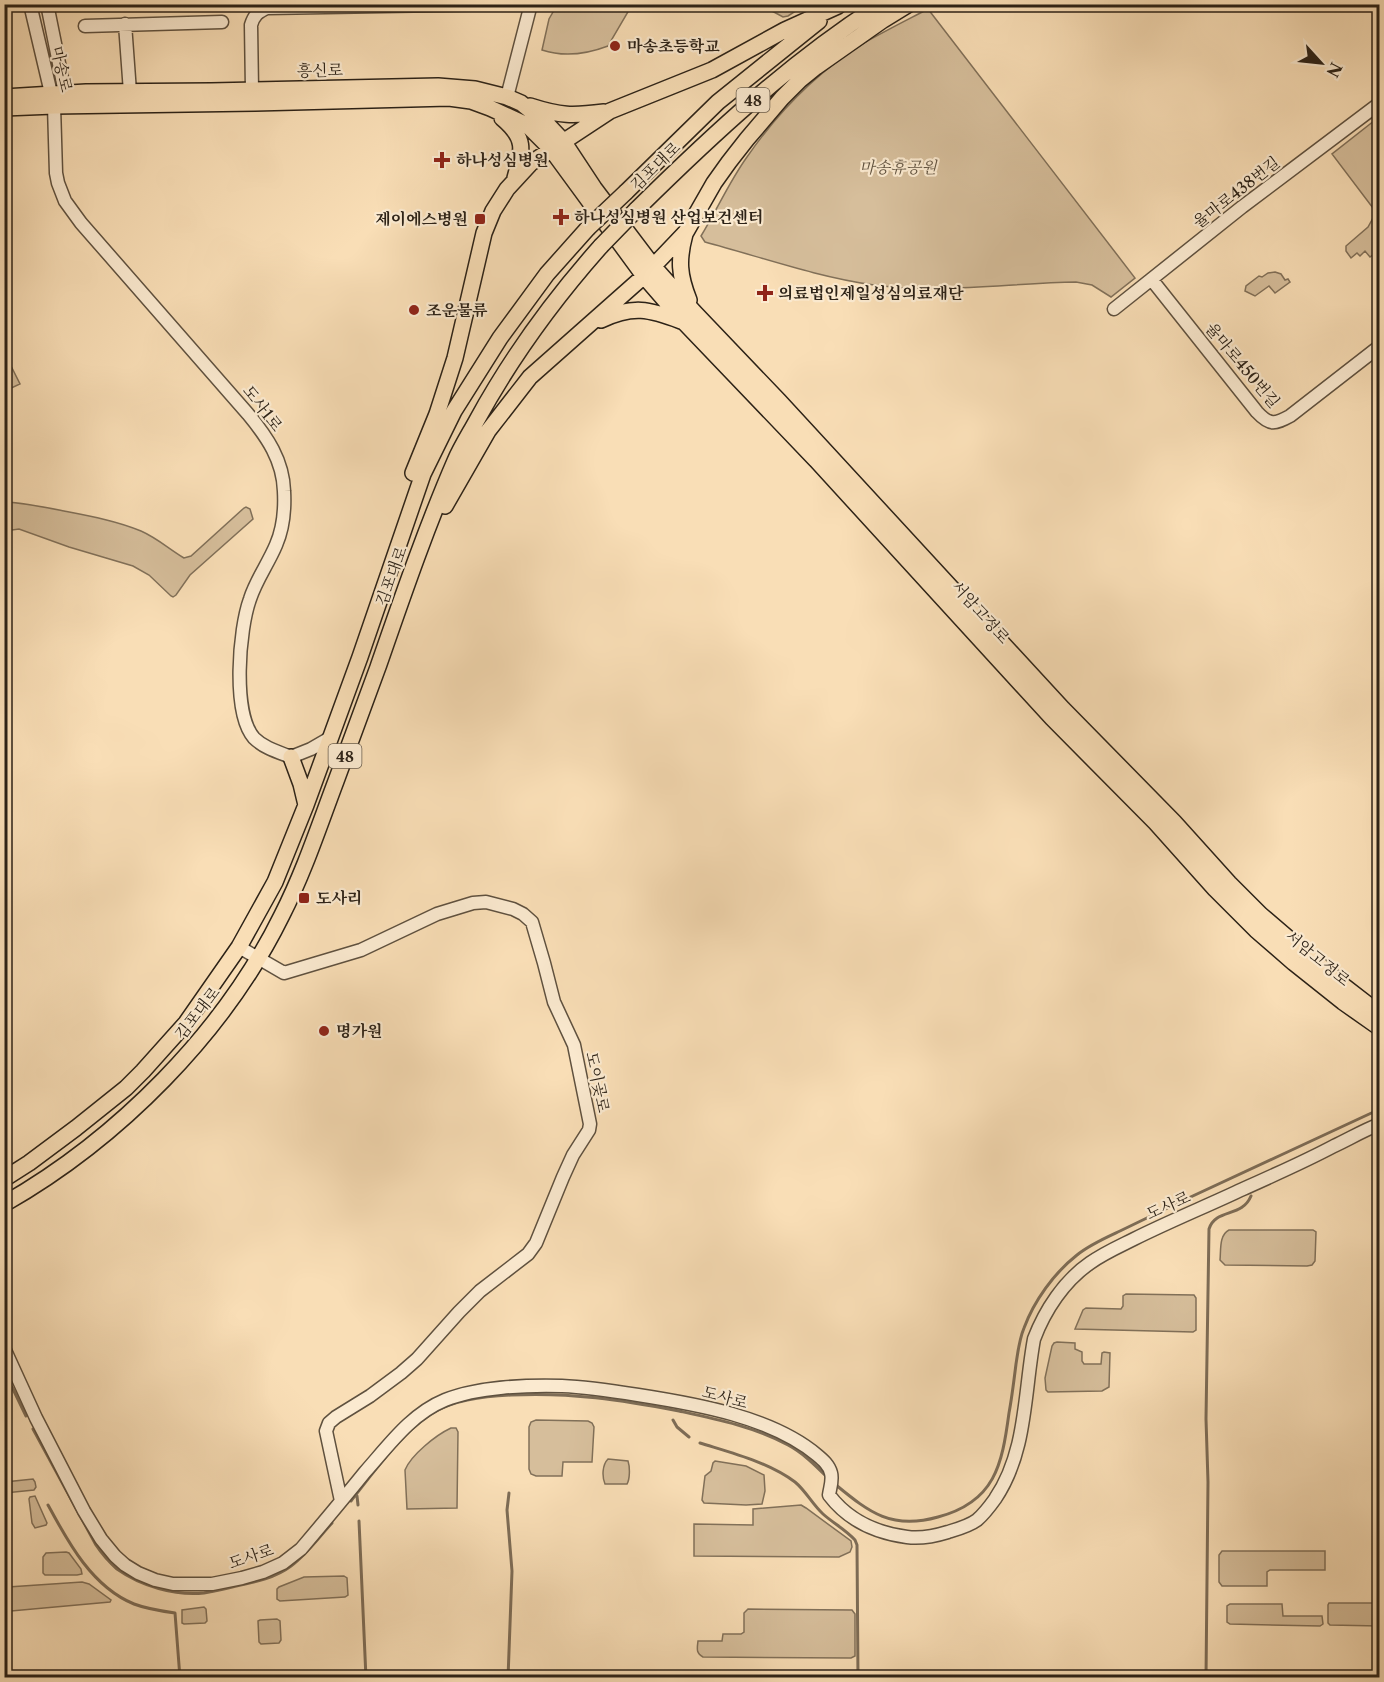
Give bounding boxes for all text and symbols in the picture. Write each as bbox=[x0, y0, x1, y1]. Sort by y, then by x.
north arrow bbox=[1291, 33, 1351, 93]
place label: 마송초등학교 bbox=[627, 36, 720, 56]
marker: 마송초등학교 bbox=[608, 39, 622, 53]
street label: 마송로 bbox=[47, 44, 77, 94]
text: N bbox=[1322, 59, 1346, 81]
street label: 흥신로 bbox=[297, 60, 344, 80]
road number: 48 bbox=[736, 88, 770, 112]
street label: 김포대로 bbox=[626, 137, 685, 195]
place label: 하나성심병원 bbox=[456, 150, 549, 170]
marker: 하나성심병원 bbox=[433, 151, 451, 169]
street label: 율마로438번길 bbox=[1189, 152, 1283, 232]
park label: 마송휴공원 bbox=[859, 157, 938, 177]
place label: 하나성심병원 산업보건센터 bbox=[574, 207, 763, 227]
marker: 하나성심병원 산업보건센터 bbox=[552, 208, 570, 226]
place label: 제이에스병원 bbox=[375, 209, 468, 229]
marker: 제이에스병원 bbox=[473, 212, 487, 226]
place label: 의료법인제일성심의료재단 bbox=[778, 283, 964, 303]
marker: 의료법인제일성심의료재단 bbox=[756, 284, 774, 302]
place label: 조운물류 bbox=[426, 300, 488, 320]
marker: 조운물류 bbox=[407, 303, 421, 317]
street label: 율마로450번길 bbox=[1201, 318, 1285, 412]
street label: 도사1로 bbox=[239, 381, 288, 436]
street label: 김포대로 bbox=[371, 543, 411, 608]
street label: 서암고정로 bbox=[948, 577, 1015, 648]
road number: 48 bbox=[328, 744, 362, 768]
place label: 도사리 bbox=[316, 888, 362, 908]
marker: 도사리 bbox=[297, 891, 311, 905]
street label: 서암고정로 bbox=[1282, 926, 1355, 990]
street label: 김포대로 bbox=[170, 982, 224, 1044]
place label: 명가원 bbox=[336, 1021, 382, 1041]
marker: 명가원 bbox=[317, 1024, 331, 1038]
street label: 도이곶로 bbox=[582, 1050, 614, 1115]
street label: 도사로 bbox=[1143, 1186, 1194, 1224]
street label: 도사로 bbox=[700, 1381, 751, 1413]
street label: 도사로 bbox=[226, 1539, 277, 1573]

